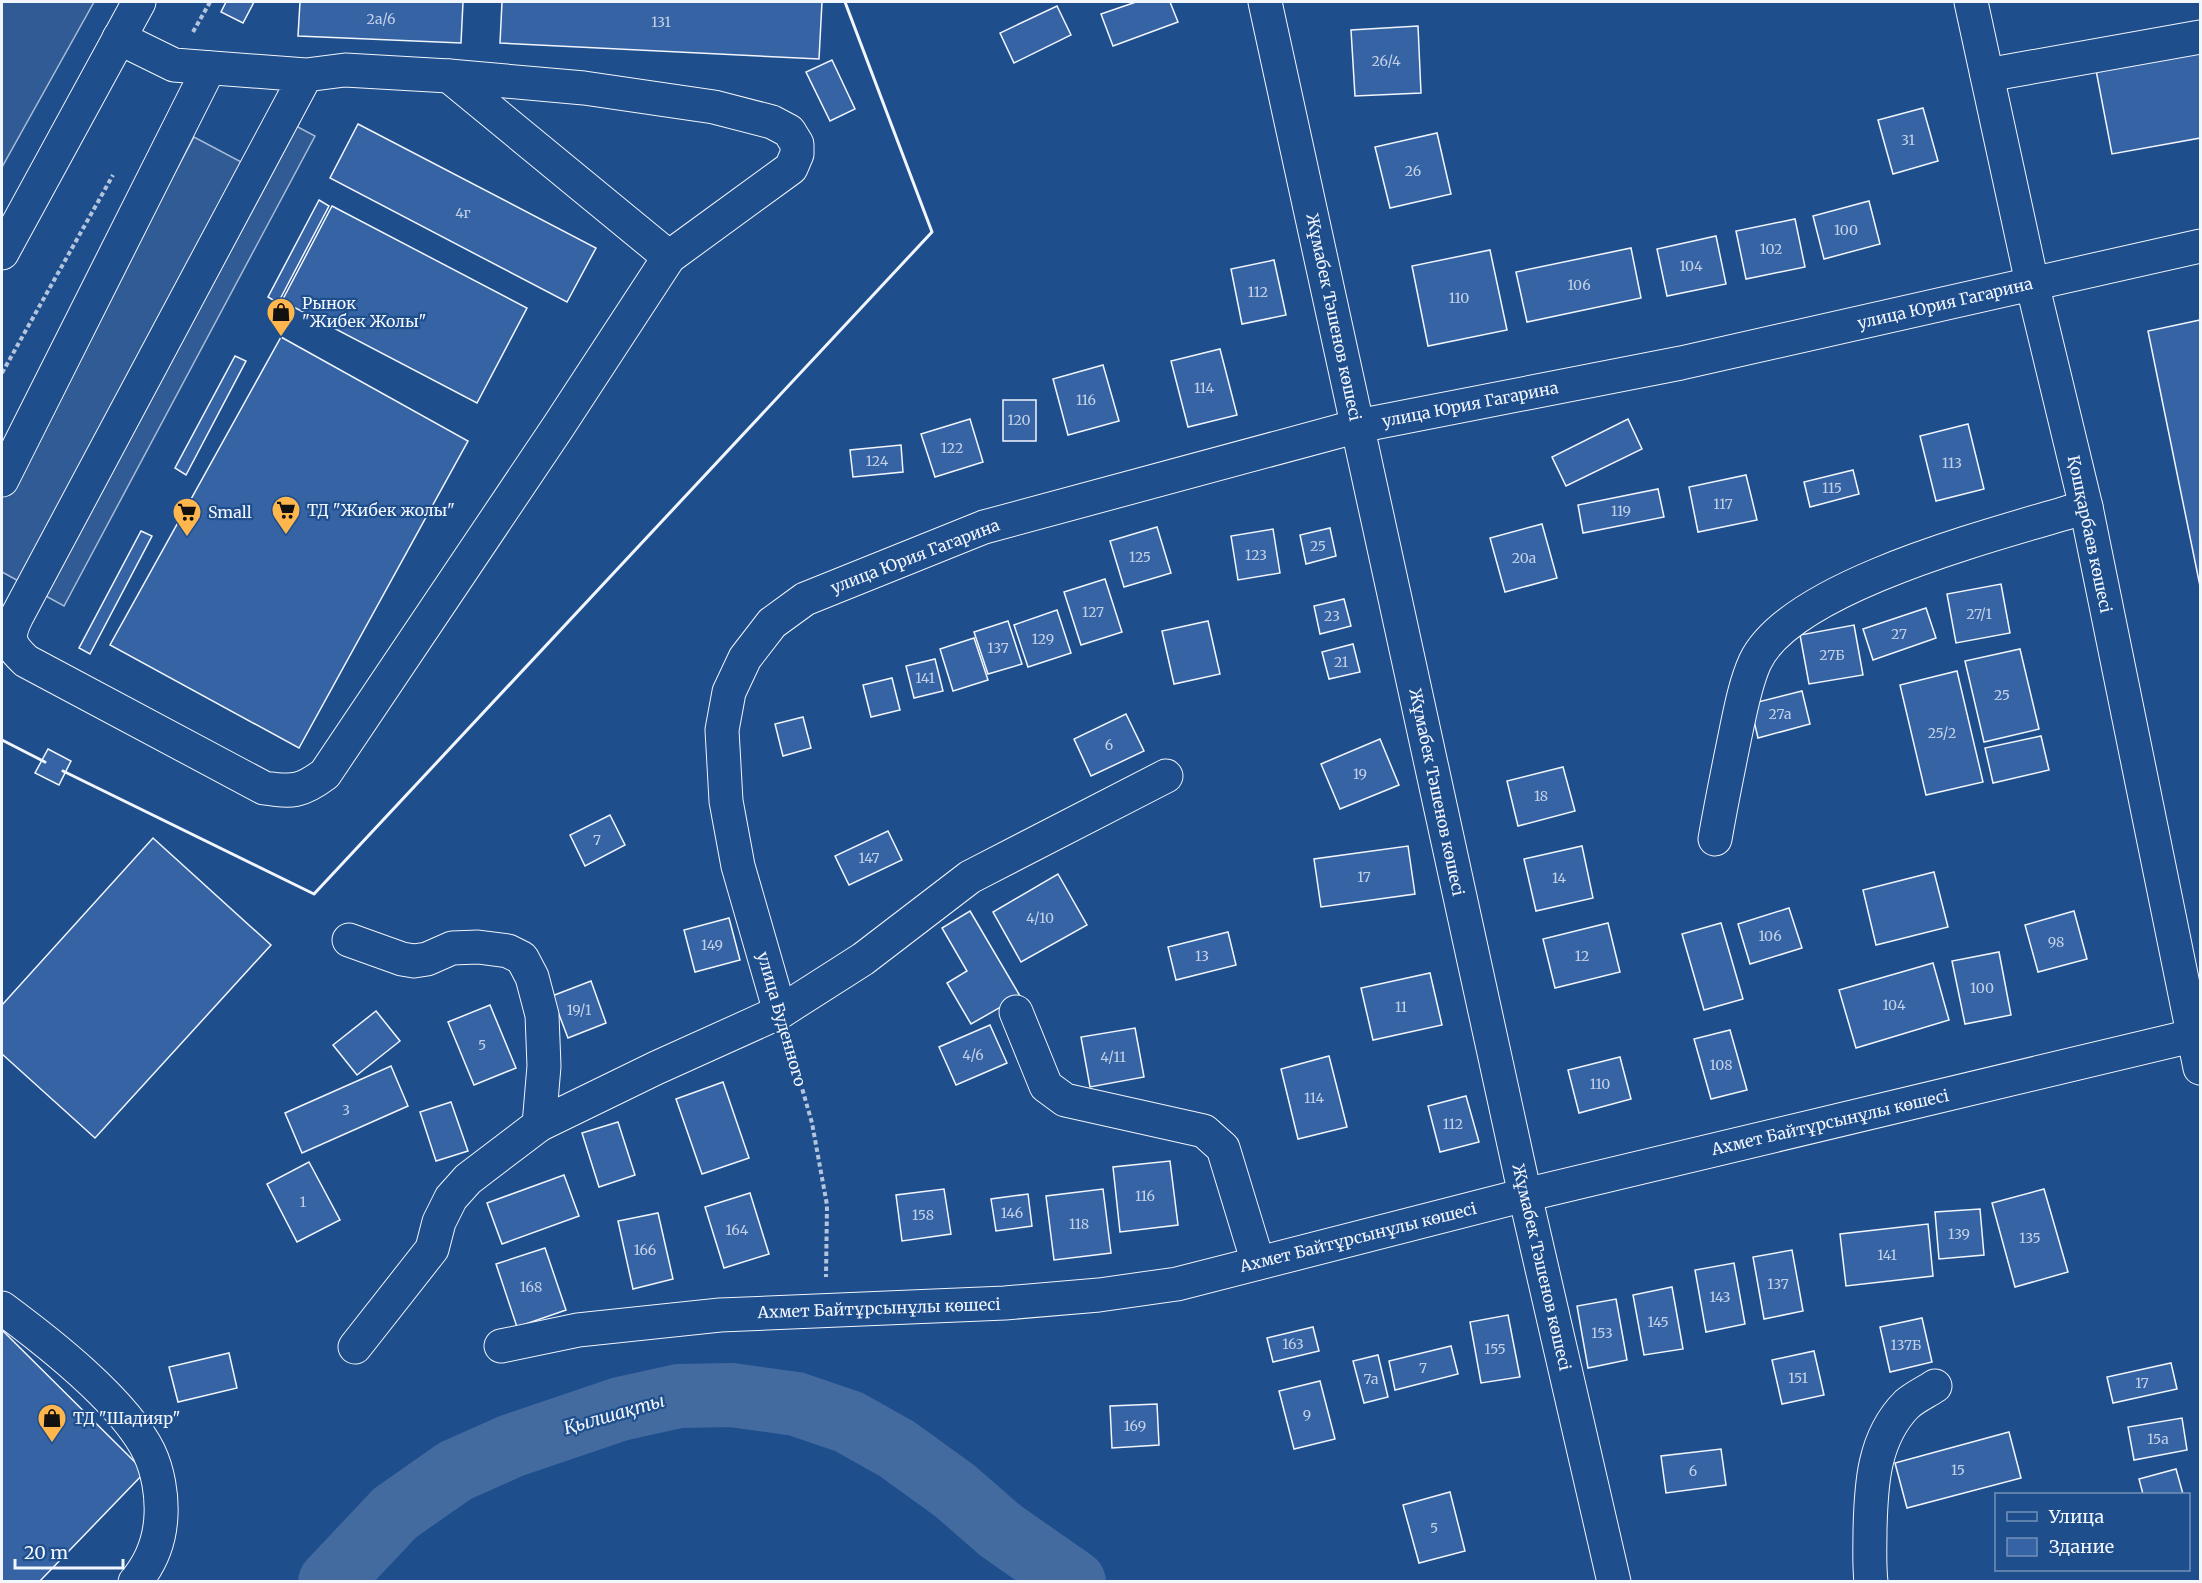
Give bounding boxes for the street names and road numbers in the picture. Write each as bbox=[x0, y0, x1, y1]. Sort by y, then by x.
street label: Жұмабек Тәшенов көшесі bbox=[1302, 211, 1366, 423]
street label: улица Юрия Гагарина bbox=[1855, 273, 2035, 333]
street label: улица Юрия Гагарина bbox=[1380, 377, 1560, 431]
street label: Қошқарбаев көшесі bbox=[2064, 453, 2116, 615]
street label: улица Юрия Гагарина bbox=[828, 514, 1003, 597]
street label: Жұмабек Тәшенов көшесі bbox=[1405, 686, 1469, 898]
street label: улица Буденного bbox=[753, 949, 811, 1089]
street label: Ахмет Байтұрсынұлы көшесі bbox=[1708, 1085, 1951, 1159]
street label: Жұмабек Тәшенов көшесі bbox=[1508, 1162, 1576, 1372]
street label: Ахмет Байтұрсынұлы көшесі bbox=[1237, 1198, 1478, 1276]
street label: Ахмет Байтұрсынұлы көшесі bbox=[756, 1294, 1001, 1322]

